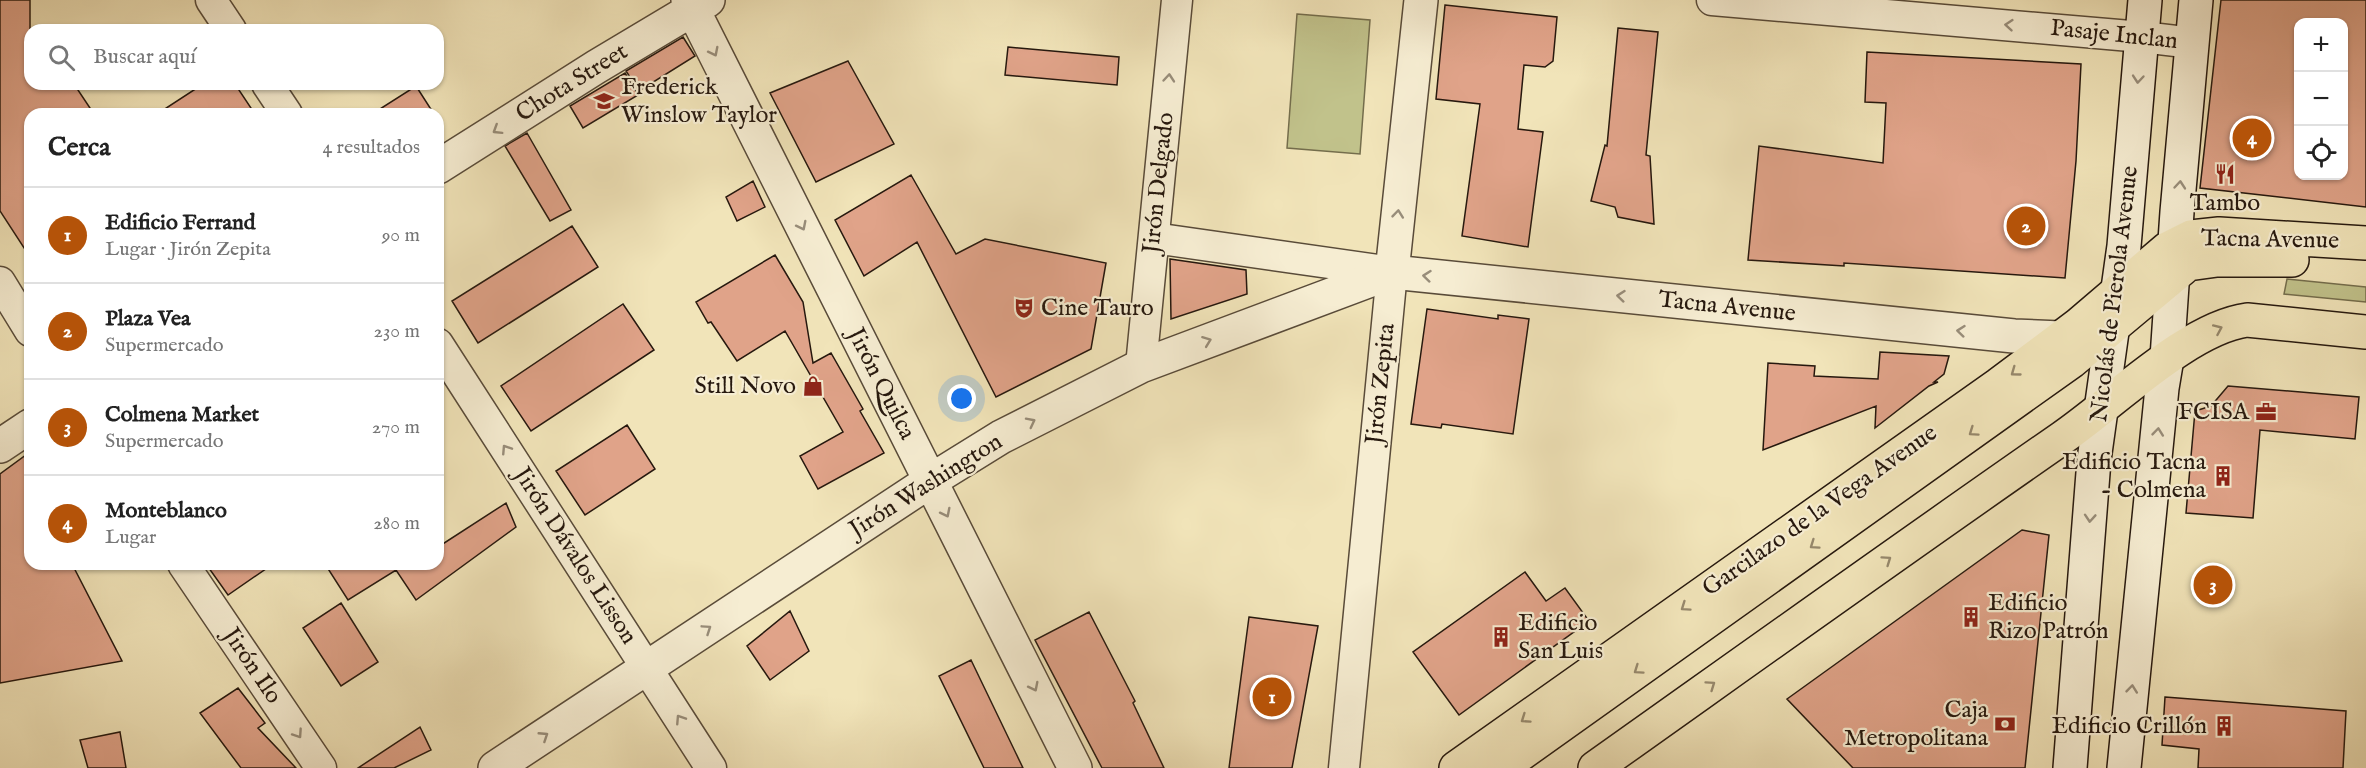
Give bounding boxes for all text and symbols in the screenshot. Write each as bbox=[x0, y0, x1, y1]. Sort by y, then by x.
street label: Pasaje Inclan bbox=[2049, 13, 2179, 57]
map controls bbox=[2294, 18, 2348, 180]
button: + bbox=[2294, 18, 2348, 72]
one-way arrow bbox=[2005, 19, 2014, 32]
search box bbox=[24, 24, 444, 90]
street label: Chota Street bbox=[510, 36, 634, 130]
icon: search bbox=[45, 41, 78, 74]
text: Buscar aquí bbox=[93, 43, 196, 71]
one-way arrow bbox=[706, 46, 718, 57]
place label: Frederick Winslow Taylor bbox=[621, 72, 777, 131]
button: − bbox=[2294, 72, 2348, 126]
one-way arrow bbox=[1162, 73, 1175, 82]
one-way arrow bbox=[2132, 75, 2145, 84]
school or university icon: Frederick Winslow Taylor bbox=[592, 89, 616, 113]
street label: Jirón Delgado bbox=[1136, 111, 1182, 258]
pin: 4 bbox=[2232, 116, 2272, 160]
one-way arrow bbox=[493, 122, 503, 134]
button: locate bbox=[2294, 126, 2348, 180]
text: Cerca bbox=[48, 131, 110, 164]
text: 4 resultados bbox=[322, 135, 420, 160]
restaurant icon: Tambo bbox=[2213, 162, 2237, 186]
street label: Nicolás de Pierola Avenue bbox=[2084, 164, 2146, 424]
one-way arrow bbox=[2173, 181, 2186, 190]
place label: Tambo bbox=[2190, 188, 2260, 219]
pin: 2 bbox=[2006, 204, 2046, 248]
text: Edificio Ferrand bbox=[105, 209, 256, 237]
one-way arrow bbox=[1392, 209, 1404, 218]
one-way arrow bbox=[794, 220, 806, 231]
text: 1 bbox=[64, 223, 71, 248]
text: 90 m bbox=[382, 223, 420, 248]
street label: Tacna Avenue bbox=[2201, 223, 2339, 257]
text: Lugar · Jirón Zepita bbox=[105, 237, 271, 262]
one-way arrow bbox=[1422, 270, 1431, 282]
street label: Tacna Avenue bbox=[1657, 284, 1797, 330]
one-way arrow bbox=[1616, 290, 1625, 303]
place label: Cine Tauro bbox=[1041, 293, 1154, 324]
theatre icon: Cine Tauro bbox=[1012, 296, 1036, 320]
text: Plaza Vea bbox=[105, 305, 191, 333]
text: 2 bbox=[63, 319, 72, 344]
text: 230 m bbox=[374, 319, 420, 344]
street label: Jirón Quilca bbox=[838, 320, 923, 446]
street label: Jirón Zepita bbox=[1359, 321, 1403, 449]
one-way arrow bbox=[2211, 324, 2222, 336]
one-way arrow bbox=[1956, 325, 1966, 338]
text: Supermercado bbox=[105, 333, 224, 358]
one-way arrow bbox=[1201, 336, 1212, 348]
one-way arrow bbox=[2010, 365, 2021, 376]
place label: Still Novo bbox=[694, 371, 796, 402]
shop icon: Still Novo bbox=[801, 374, 825, 398]
your location bbox=[947, 384, 976, 413]
place label: FCISA bbox=[2178, 397, 2250, 428]
office icon: FCISA bbox=[2254, 400, 2278, 424]
text: Colmena Market bbox=[105, 401, 259, 429]
text: 3 bbox=[64, 415, 71, 440]
text: 270 m bbox=[372, 415, 420, 440]
one-way arrow bbox=[1024, 418, 1035, 429]
street label: Garcilazo de la Vega Avenue bbox=[1696, 418, 1944, 604]
one-way arrow bbox=[1968, 425, 1979, 436]
street label: Jirón Washington bbox=[841, 426, 1009, 547]
one-way arrow bbox=[2151, 428, 2164, 437]
text: Supermercado bbox=[105, 429, 224, 454]
one-way arrow bbox=[502, 445, 513, 456]
place label: Edificio Tacna - Colmena bbox=[2062, 447, 2207, 506]
street label: Jirón Dávalos Lisson bbox=[505, 459, 644, 651]
building icon: Edificio Tacna - Colmena bbox=[2211, 464, 2235, 488]
text: Monteblanco bbox=[105, 497, 227, 525]
one-way arrow bbox=[939, 507, 951, 518]
text: 4 bbox=[63, 511, 72, 536]
text: 280 m bbox=[373, 511, 420, 536]
one-way arrow bbox=[2084, 514, 2097, 523]
text: Lugar bbox=[105, 525, 156, 550]
one-way arrow bbox=[1810, 538, 1821, 549]
one-way arrow bbox=[1881, 556, 1892, 567]
pin: 3 bbox=[2194, 562, 2232, 608]
place label: Edificio Rizo Patrón bbox=[1988, 588, 2109, 647]
one-way arrow bbox=[1680, 599, 1691, 610]
building icon: Edificio Rizo Patrón bbox=[1959, 605, 1983, 629]
place label: Edificio San Luis bbox=[1518, 608, 1603, 667]
street label: Jirón Ilo bbox=[214, 619, 289, 710]
one-way arrow bbox=[700, 625, 711, 636]
building icon: Edificio San Luis bbox=[1489, 625, 1513, 649]
one-way arrow bbox=[1634, 663, 1645, 674]
pin: 1 bbox=[1252, 674, 1292, 720]
one-way arrow bbox=[1027, 681, 1038, 692]
one-way arrow bbox=[1705, 682, 1716, 693]
one-way arrow bbox=[2125, 684, 2138, 693]
place label: Caja Metropolitana bbox=[1844, 695, 1989, 754]
place label: Edificio Crillón bbox=[2051, 711, 2207, 742]
one-way arrow bbox=[1521, 712, 1532, 723]
bank icon: Caja Metropolitana bbox=[1993, 712, 2017, 736]
building icon: Edificio Crillón bbox=[2212, 714, 2236, 738]
one-way arrow bbox=[676, 715, 687, 726]
one-way arrow bbox=[291, 728, 303, 738]
one-way arrow bbox=[537, 732, 548, 743]

